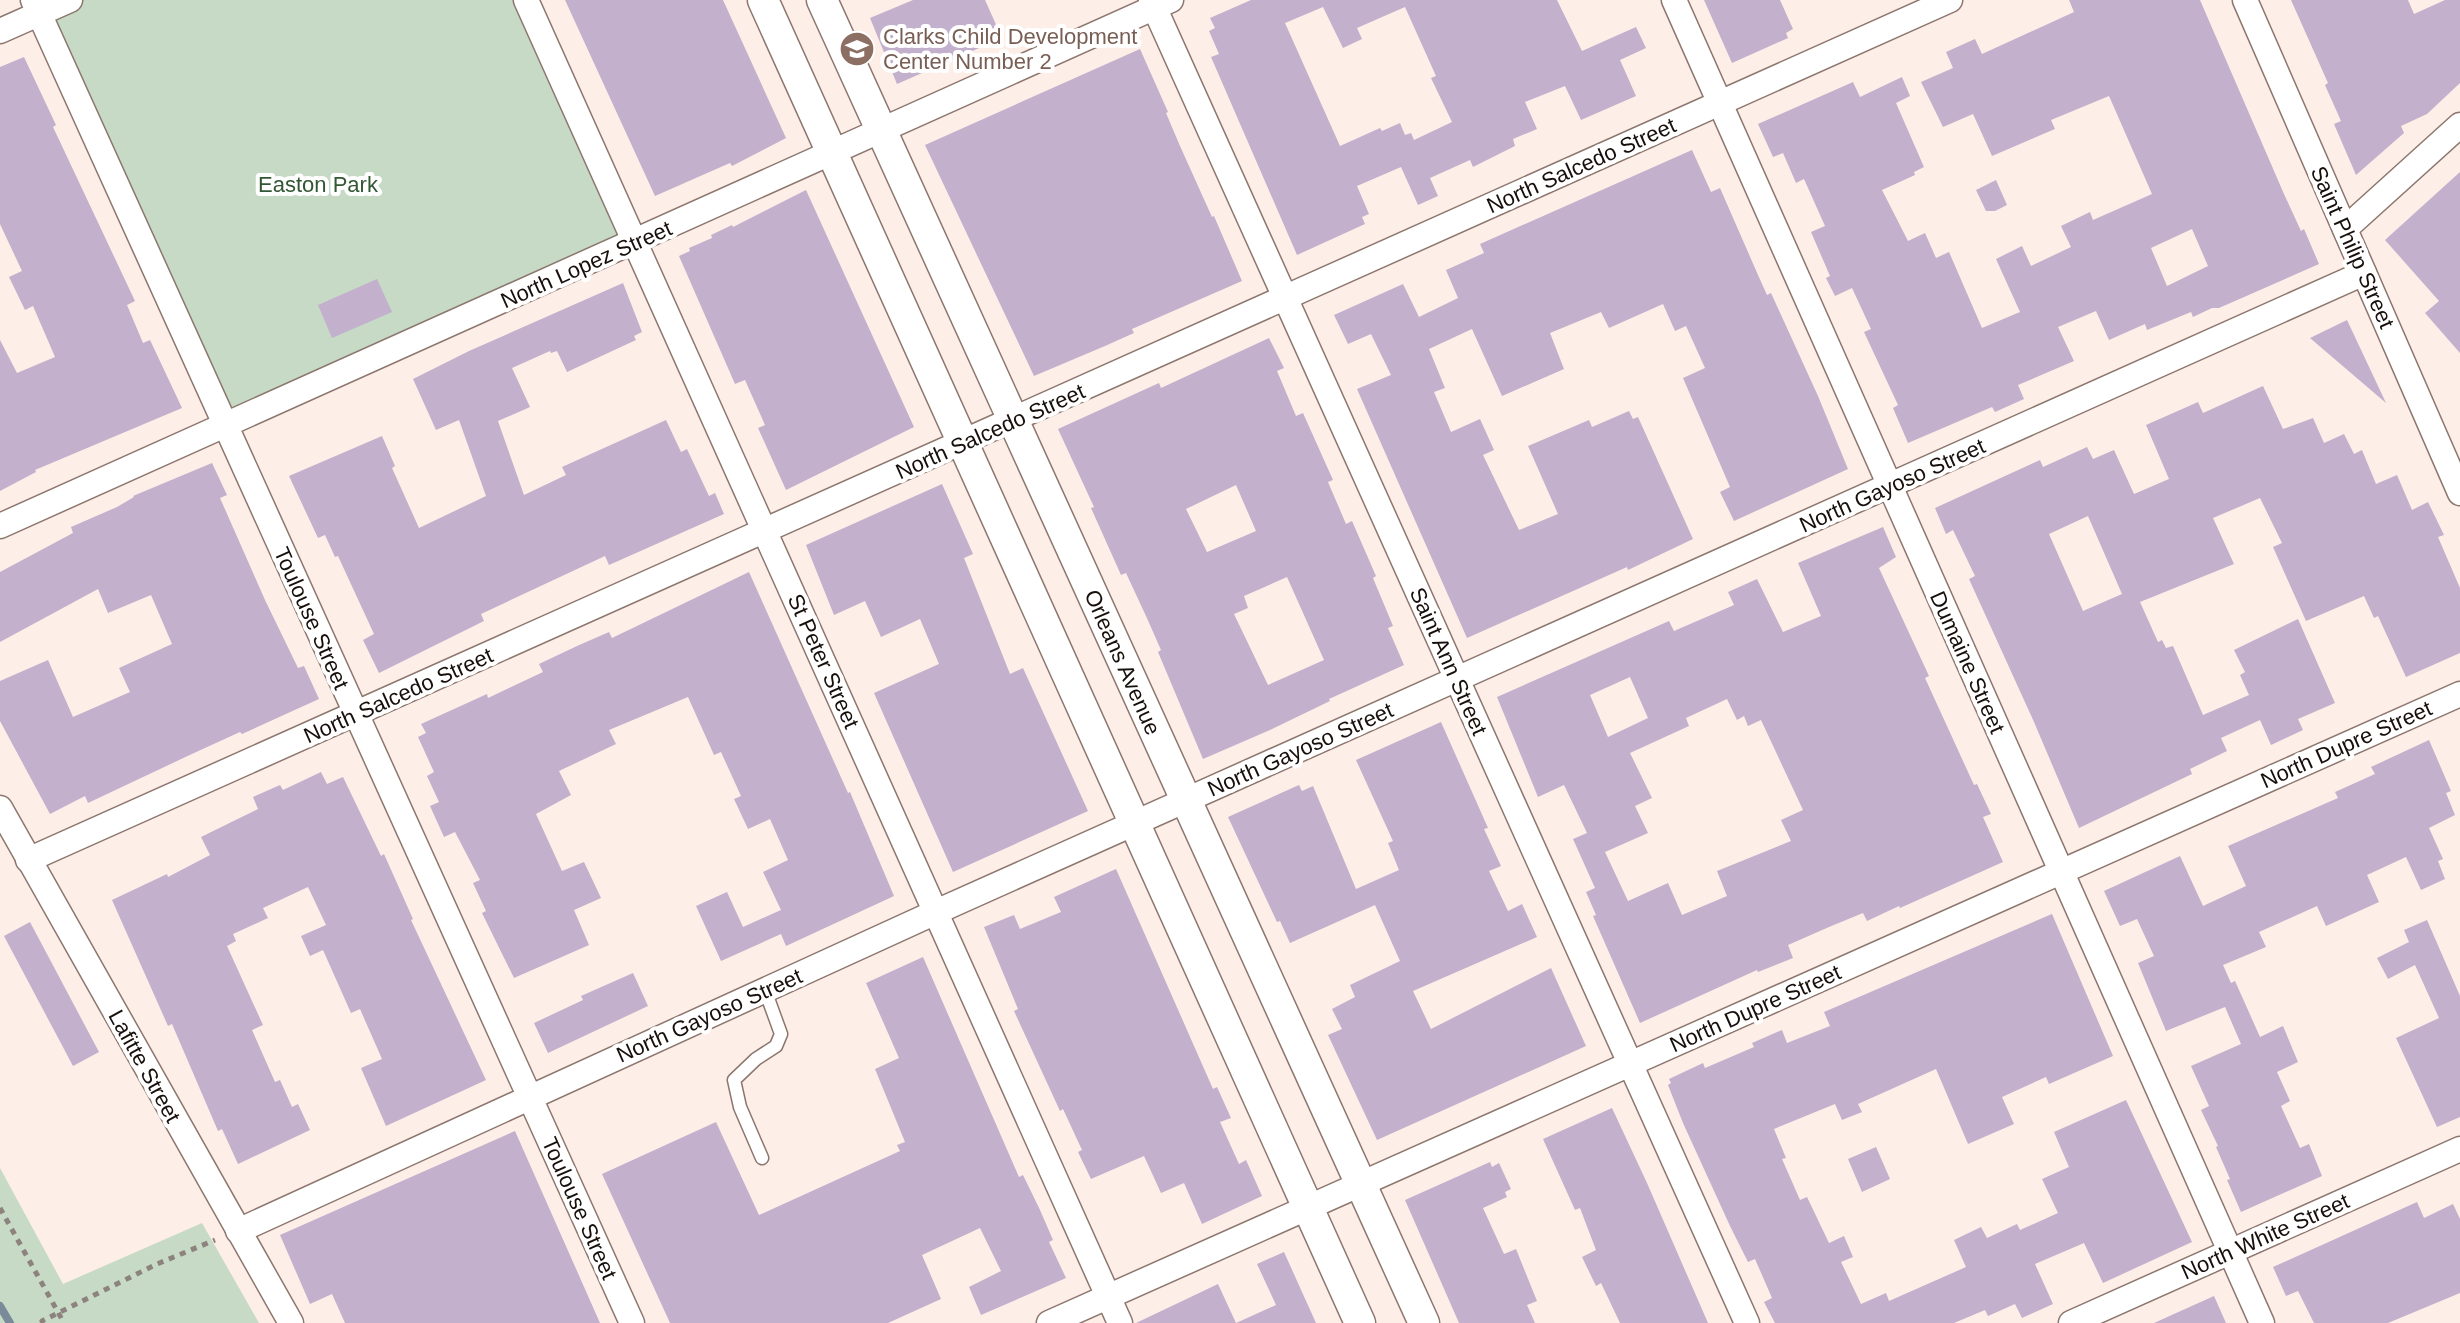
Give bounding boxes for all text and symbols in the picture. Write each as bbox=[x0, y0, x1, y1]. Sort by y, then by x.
place label: Clarks Child Development Center Number 2 bbox=[883, 24, 1137, 74]
school or university icon: Clarks Child Development Center Number 2 bbox=[838, 30, 876, 68]
street label: North Salcedo Street bbox=[1483, 113, 1680, 218]
street label: Saint Philip Street bbox=[2306, 162, 2400, 332]
park label: Easton Park bbox=[258, 172, 379, 197]
street label: North Lopez Street bbox=[497, 215, 676, 313]
street label: North Salcedo Street bbox=[892, 379, 1089, 484]
street label: North Gayoso Street bbox=[1796, 433, 1989, 538]
street label: Toulouse Street bbox=[269, 543, 354, 693]
street label: Saint Ann Street bbox=[1405, 583, 1492, 739]
street label: Orleans Avenue bbox=[1079, 586, 1166, 739]
street label: Dumaine Street bbox=[1925, 587, 2010, 737]
street label: St Peter Street bbox=[783, 590, 864, 732]
street label: North Salcedo Street bbox=[300, 643, 497, 748]
street label: North Dupre Street bbox=[2257, 695, 2436, 793]
street label: North Gayoso Street bbox=[1204, 697, 1397, 802]
street label: North Dupre Street bbox=[1666, 959, 1845, 1057]
street label: North Gayoso Street bbox=[613, 963, 806, 1068]
street label: Lafitte Street bbox=[103, 1006, 186, 1127]
street label: Toulouse Street bbox=[537, 1133, 622, 1283]
street label: North White Street bbox=[2177, 1188, 2353, 1285]

